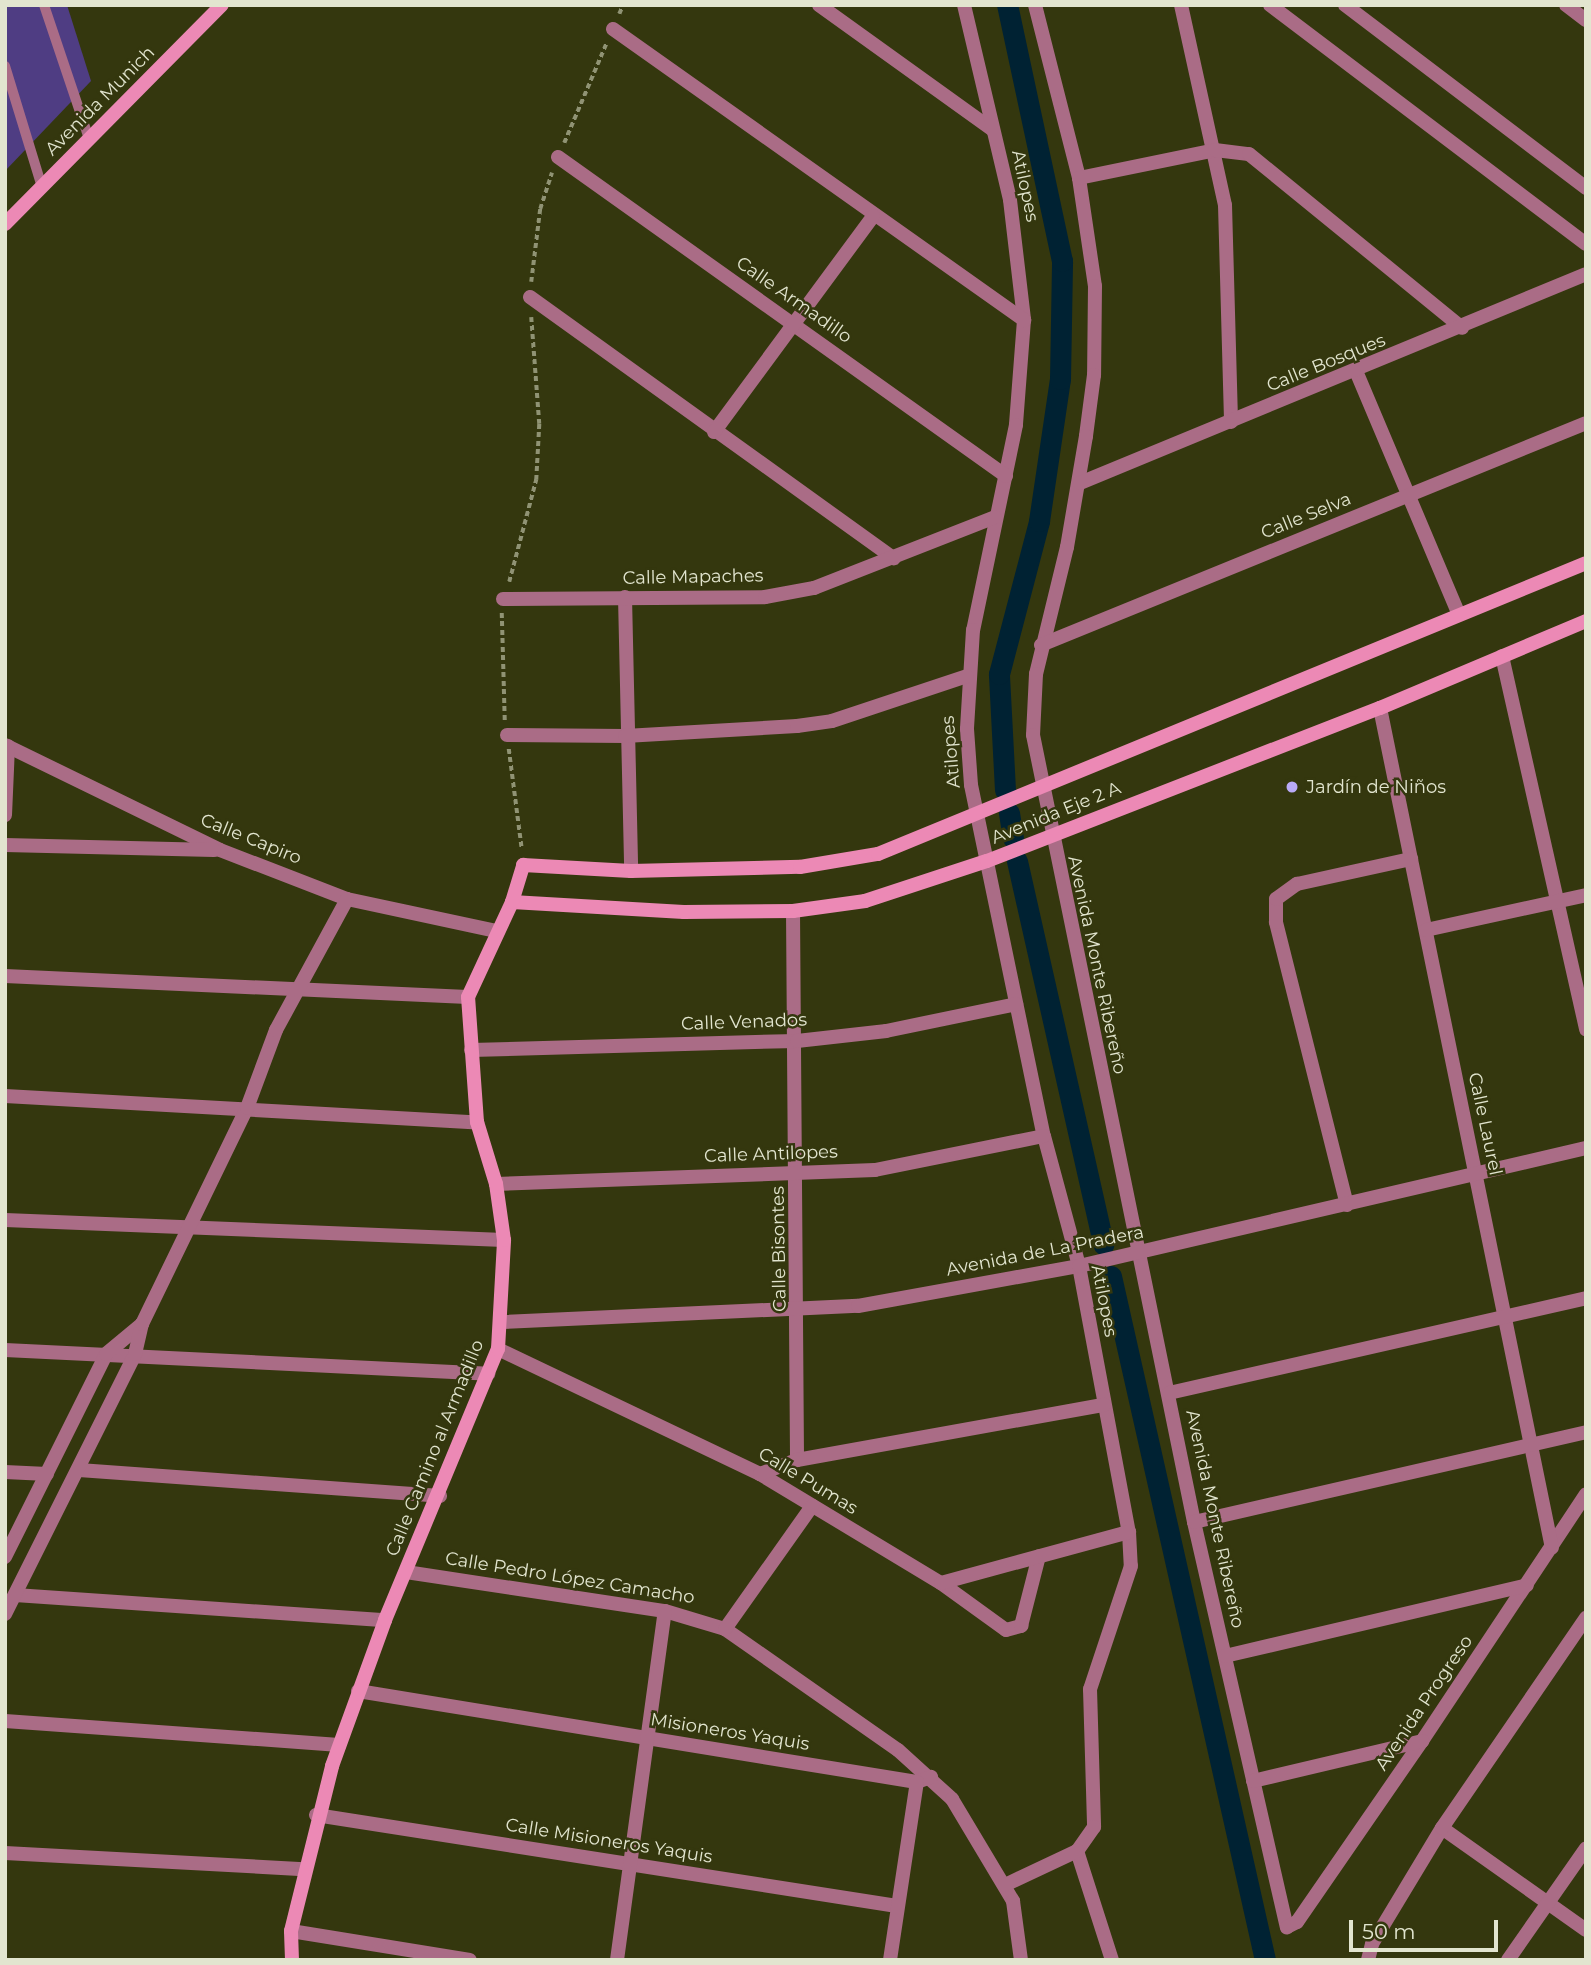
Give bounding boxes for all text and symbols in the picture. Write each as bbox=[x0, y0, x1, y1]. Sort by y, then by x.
street label: Avenida Munich bbox=[41, 42, 159, 160]
street label: Atilopes bbox=[1007, 148, 1043, 224]
street label: Calle Armadillo bbox=[732, 252, 856, 348]
street label: Calle Bosques bbox=[1263, 329, 1389, 397]
street label: Calle Selva bbox=[1258, 488, 1354, 544]
street label: Calle Mapaches bbox=[622, 565, 764, 589]
street label: Atilopes bbox=[937, 715, 965, 789]
place label: Jardín de Niños bbox=[1306, 776, 1446, 798]
street label: Avenida Eje 2 A bbox=[988, 777, 1124, 849]
marker: Jardín de Niños bbox=[1284, 779, 1300, 795]
street label: Calle Capiro bbox=[197, 809, 305, 869]
street label: Avenida Monte Ribereño bbox=[1063, 854, 1131, 1076]
street label: Calle Venados bbox=[681, 1009, 807, 1035]
street label: Calle Laurel bbox=[1464, 1071, 1506, 1177]
street label: Calle Antilopes bbox=[704, 1141, 838, 1167]
street label: Calle Bisontes bbox=[767, 1186, 791, 1312]
street label: Avenida de La Pradera bbox=[944, 1221, 1146, 1281]
street label: Atilopes bbox=[1086, 1263, 1122, 1339]
street label: Calle Camino al Armadillo bbox=[382, 1337, 488, 1559]
street label: Avenida Monte Ribereño bbox=[1181, 1408, 1249, 1630]
street label: Calle Pumas bbox=[754, 1443, 862, 1519]
street label: Calle Pedro López Camacho bbox=[444, 1548, 696, 1608]
street label: Avenida Progreso bbox=[1371, 1631, 1477, 1775]
street label: Misioneros Yaquis bbox=[649, 1709, 811, 1755]
street label: Calle Misioneros Yaquis bbox=[504, 1814, 714, 1868]
scale bar bbox=[1353, 1906, 1502, 1950]
text: 50 m bbox=[1362, 1919, 1416, 1944]

